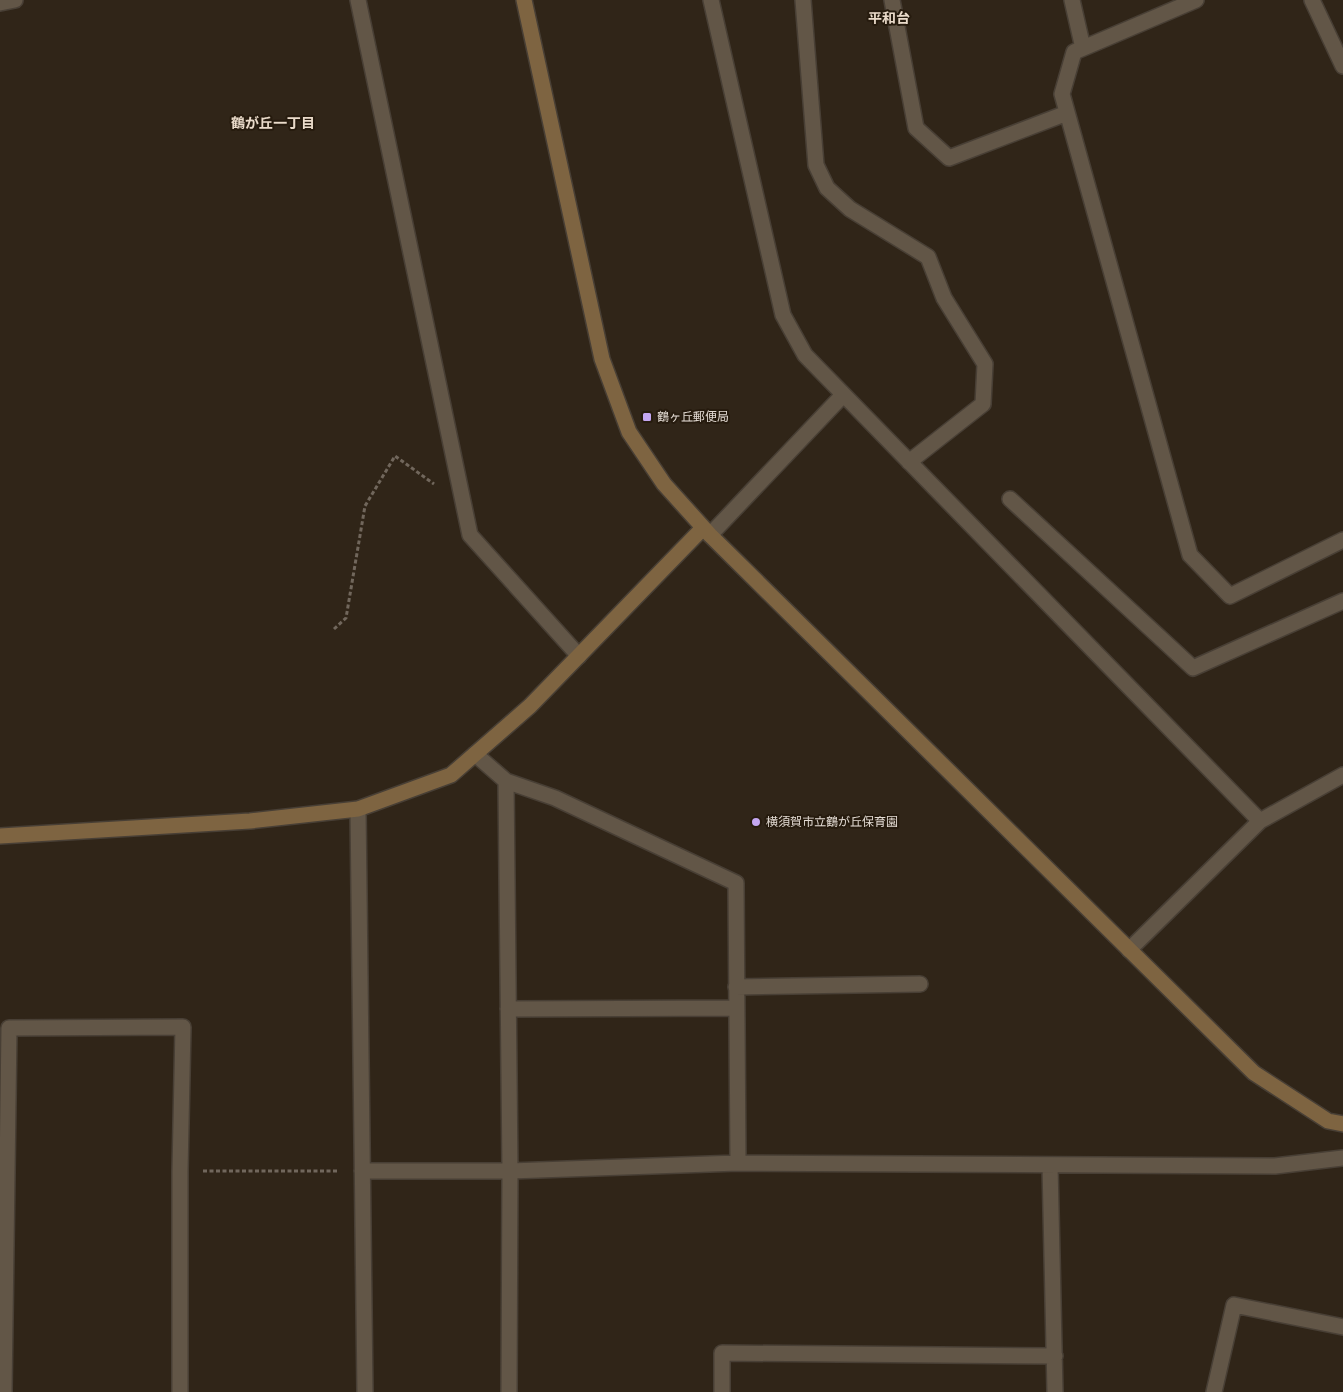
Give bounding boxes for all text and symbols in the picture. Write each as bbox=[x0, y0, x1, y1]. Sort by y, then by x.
district label: 平和台 bbox=[868, 10, 910, 26]
district label: 鶴が丘一丁目 bbox=[231, 115, 315, 131]
place label: 鶴ヶ丘郵便局 bbox=[657, 410, 729, 424]
marker: 鶴ヶ丘郵便局 bbox=[641, 411, 653, 423]
place label: 横須賀市立鶴が丘保育園 bbox=[766, 815, 898, 829]
marker: 横須賀市立鶴が丘保育園 bbox=[750, 816, 762, 828]

